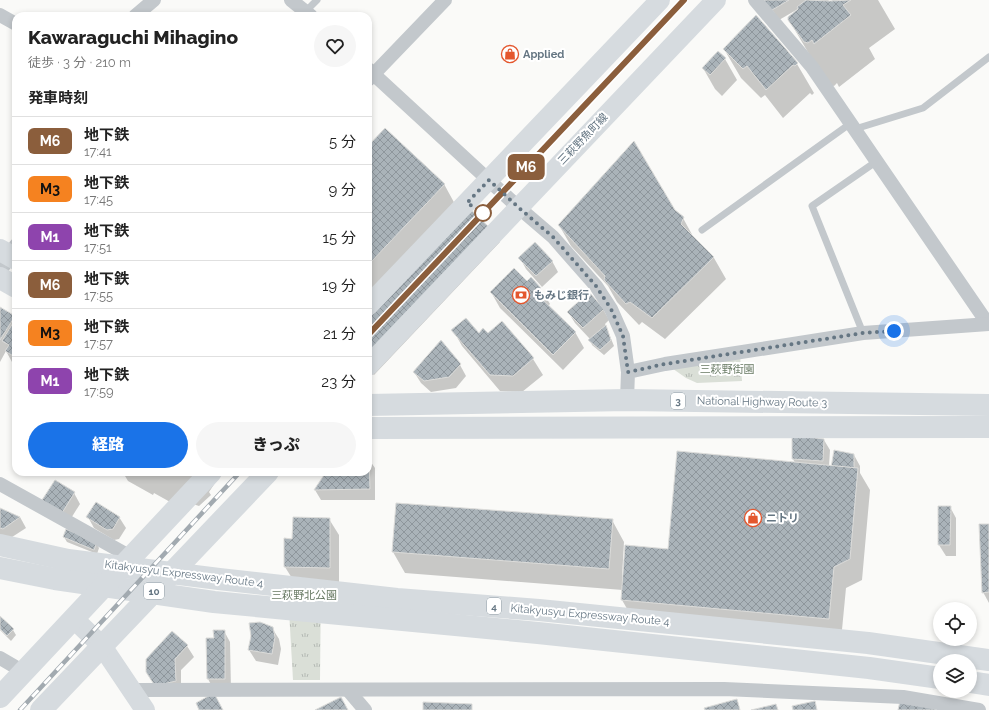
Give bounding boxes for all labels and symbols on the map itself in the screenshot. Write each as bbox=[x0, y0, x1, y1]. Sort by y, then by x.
shop icon: Applied bbox=[500, 44, 520, 64]
place label: Applied bbox=[523, 48, 564, 61]
street label: 三萩野魚町線 bbox=[555, 111, 611, 167]
line badge: M6 bbox=[508, 154, 544, 180]
unlabelled marker bbox=[474, 204, 492, 222]
bank icon: もみじ銀行 bbox=[511, 285, 531, 305]
place label: もみじ銀行 bbox=[534, 289, 589, 302]
your location bbox=[884, 321, 904, 341]
park label: 三萩野街園 bbox=[700, 363, 755, 376]
road number: 3 bbox=[671, 393, 685, 409]
street label: National Highway Route 3 bbox=[697, 394, 827, 410]
shop icon: ニトリ bbox=[743, 508, 763, 528]
place label: ニトリ bbox=[766, 512, 799, 525]
street label: Kitakyusyu Expressway Route 4 bbox=[104, 558, 264, 590]
road number: 10 bbox=[144, 583, 164, 599]
park label: 三萩野北公園 bbox=[271, 589, 337, 602]
road number: 4 bbox=[487, 598, 501, 614]
street label: Kitakyusyu Expressway Route 4 bbox=[510, 602, 670, 628]

